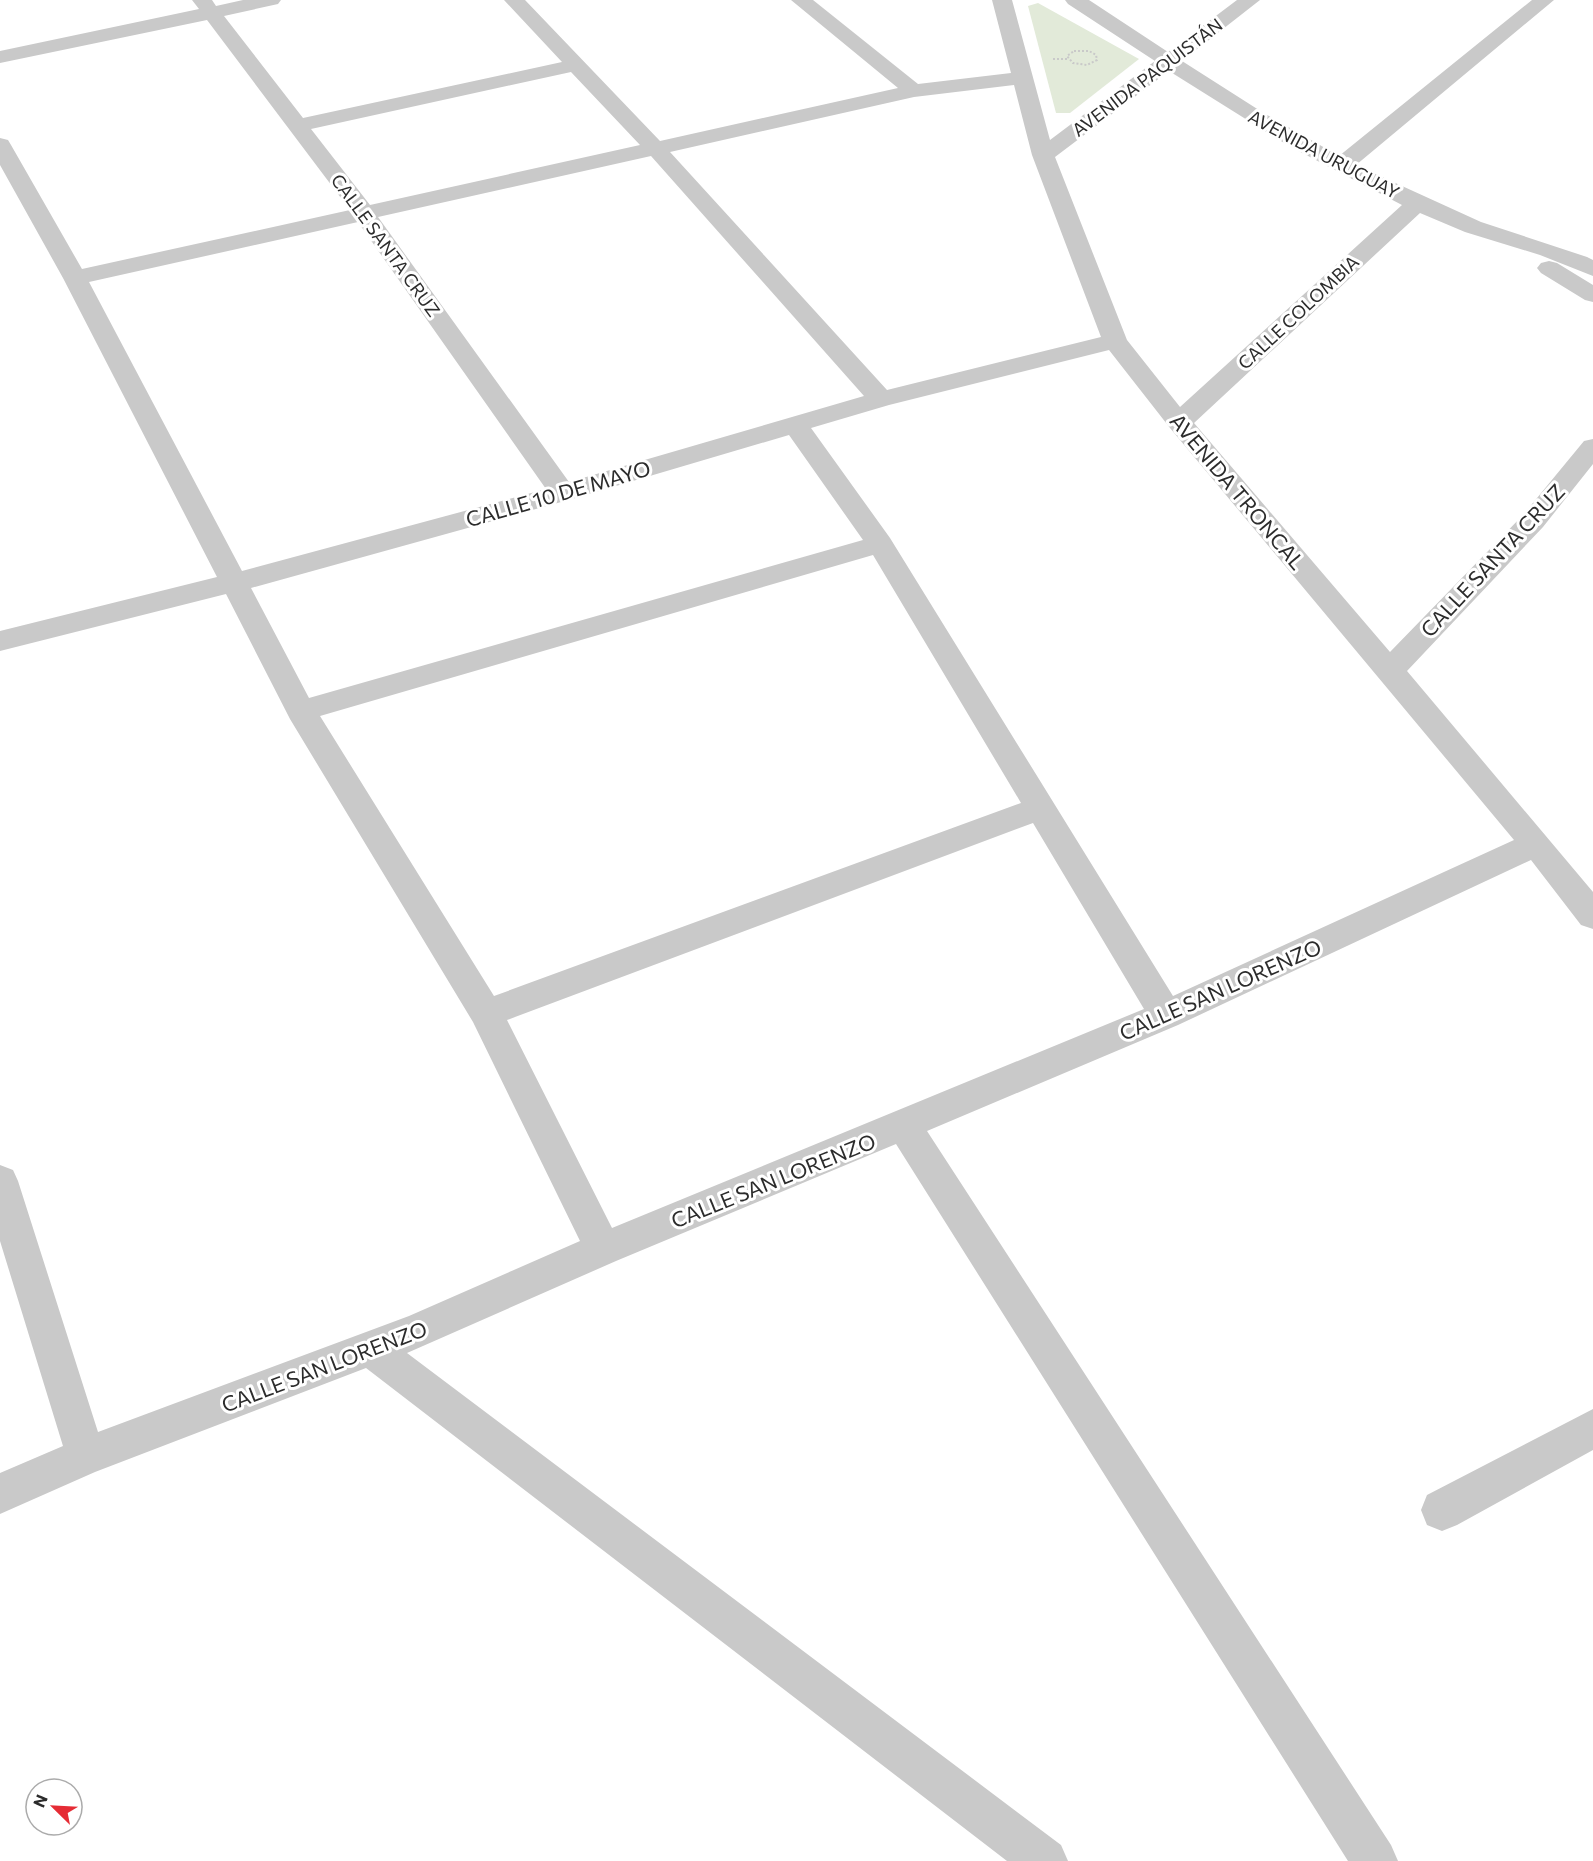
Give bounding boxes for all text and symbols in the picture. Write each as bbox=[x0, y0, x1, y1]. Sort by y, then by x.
street label: AVENIDA PAQUISTÁN bbox=[1067, 13, 1227, 141]
street label: AVENIDA URUGUAY bbox=[1245, 105, 1403, 203]
street label: CALLE SANTA CRUZ bbox=[327, 169, 445, 321]
street label: CALLE COLOMBIA bbox=[1233, 250, 1363, 374]
street label: AVENIDA TRONCAL bbox=[1165, 408, 1311, 574]
street label: CALLE 10 DE MAYO bbox=[463, 455, 653, 531]
street label: CALLE SANTA CRUZ bbox=[1415, 478, 1569, 642]
street label: CALLE SAN LORENZO bbox=[1115, 933, 1325, 1045]
street label: CALLE SAN LORENZO bbox=[667, 1128, 879, 1232]
street label: CALLE SAN LORENZO bbox=[218, 1315, 430, 1417]
north arrow bbox=[24, 1777, 84, 1837]
text: N bbox=[29, 1791, 51, 1810]

